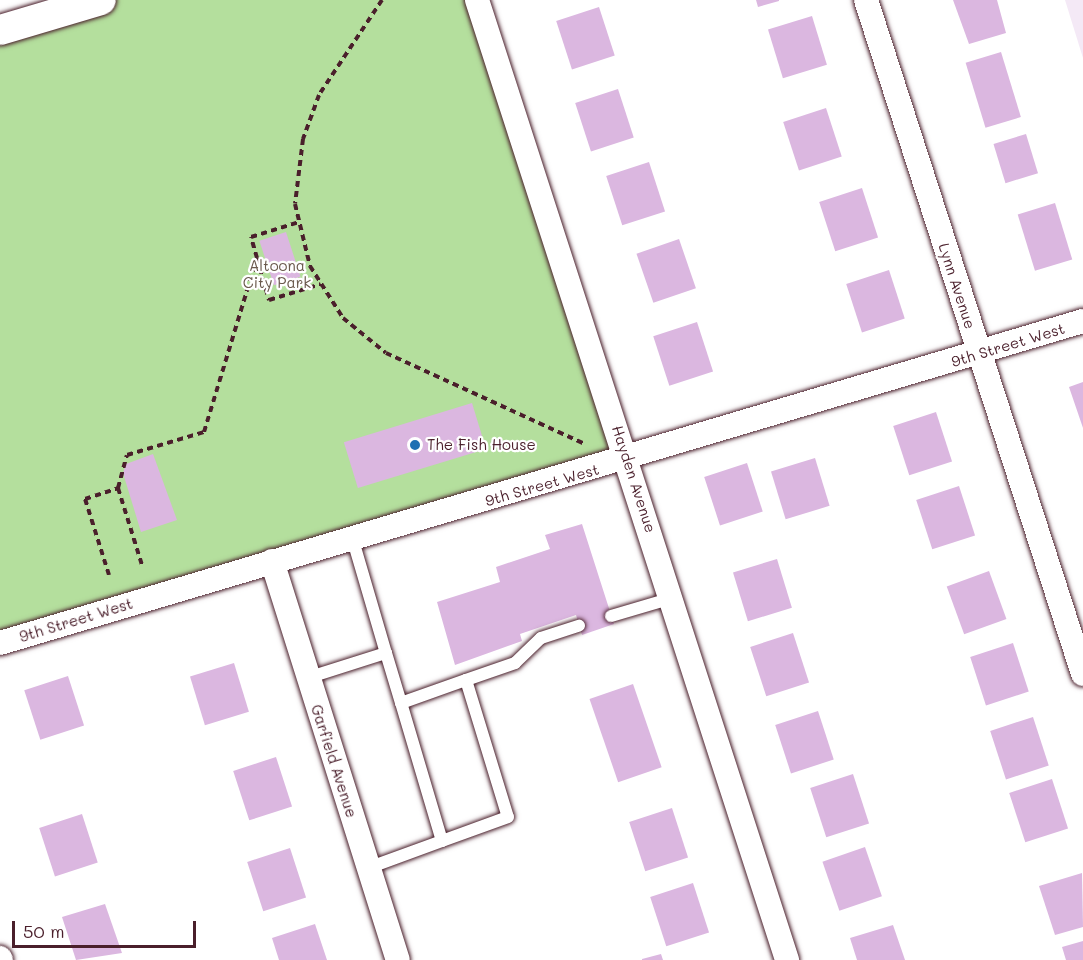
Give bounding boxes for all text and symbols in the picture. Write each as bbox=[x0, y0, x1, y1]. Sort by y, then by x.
street label: Lynn Avenue bbox=[935, 241, 979, 331]
park label: Altoona City Park bbox=[243, 256, 311, 291]
street label: 9th Street West bbox=[949, 319, 1067, 371]
street label: Hayden Avenue bbox=[608, 423, 660, 535]
place label: The Fish House bbox=[427, 436, 536, 454]
marker: The Fish House bbox=[408, 438, 422, 452]
street label: 9th Street West bbox=[483, 460, 601, 510]
street label: 9th Street West bbox=[17, 594, 135, 646]
street label: Garfield Avenue bbox=[307, 702, 361, 820]
scale bar bbox=[15, 909, 200, 947]
text: 50 m bbox=[23, 919, 65, 943]

